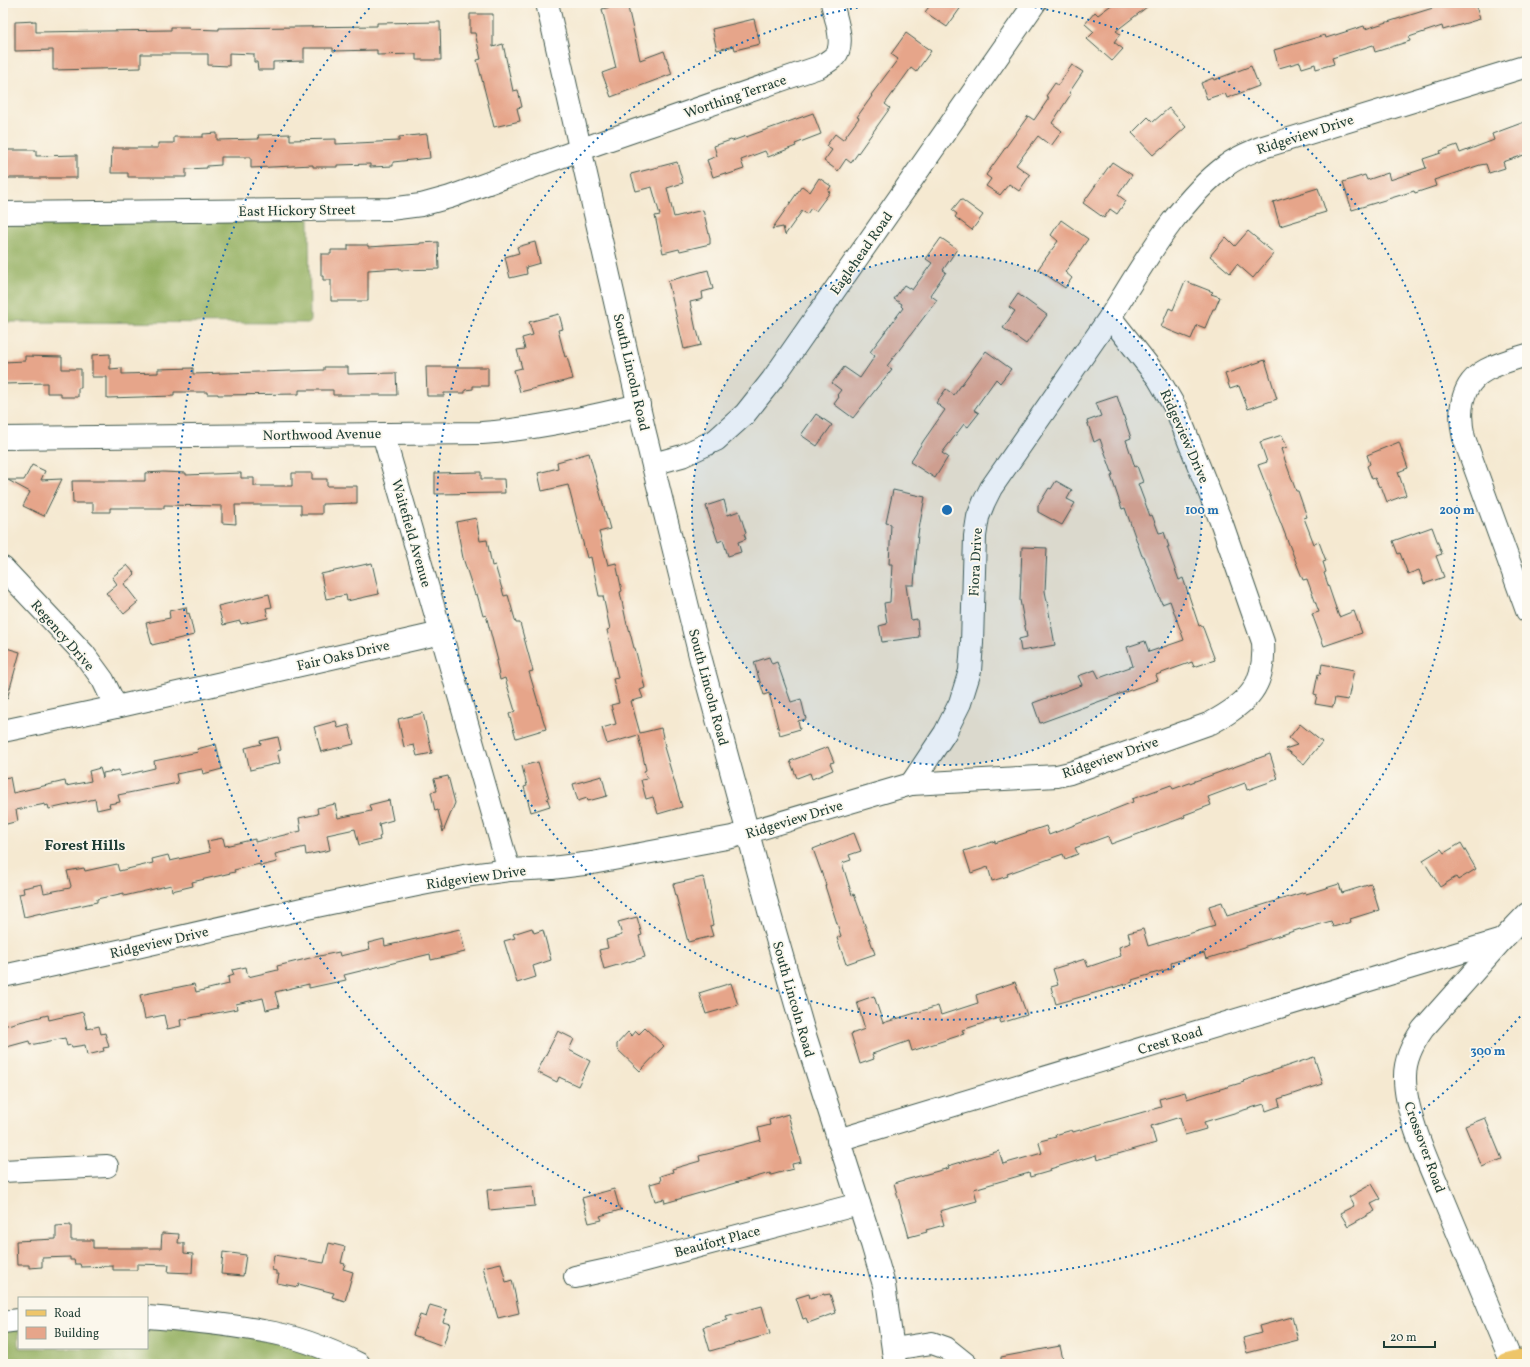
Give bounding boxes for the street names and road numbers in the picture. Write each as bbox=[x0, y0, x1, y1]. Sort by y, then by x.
street label: Worthing Terrace bbox=[682, 71, 790, 124]
street label: Ridgeview Drive bbox=[1255, 111, 1357, 160]
street label: East Hickory Street bbox=[238, 201, 356, 222]
street label: Eaglehead Road bbox=[826, 208, 898, 299]
street label: South Lincoln Road bbox=[608, 312, 653, 433]
street label: Ridgeview Drive bbox=[1154, 387, 1213, 487]
street label: Northwood Avenue bbox=[263, 425, 382, 446]
street label: Waitefield Avenue bbox=[386, 477, 435, 590]
street label: Fiora Drive bbox=[965, 527, 988, 597]
street label: Regency Drive bbox=[26, 596, 98, 676]
street label: South Lincoln Road bbox=[683, 627, 732, 748]
street label: Fair Oaks Drive bbox=[295, 636, 392, 676]
street label: Ridgeview Drive bbox=[1060, 733, 1162, 784]
street label: Ridgeview Drive bbox=[743, 797, 846, 844]
street label: Ridgeview Drive bbox=[425, 862, 528, 895]
street label: Ridgeview Drive bbox=[108, 923, 211, 964]
street label: South Lincoln Road bbox=[767, 939, 818, 1060]
street label: Crest Road bbox=[1136, 1023, 1205, 1060]
street label: Crossover Road bbox=[1398, 1099, 1449, 1196]
street label: Beaufort Place bbox=[672, 1222, 763, 1263]

